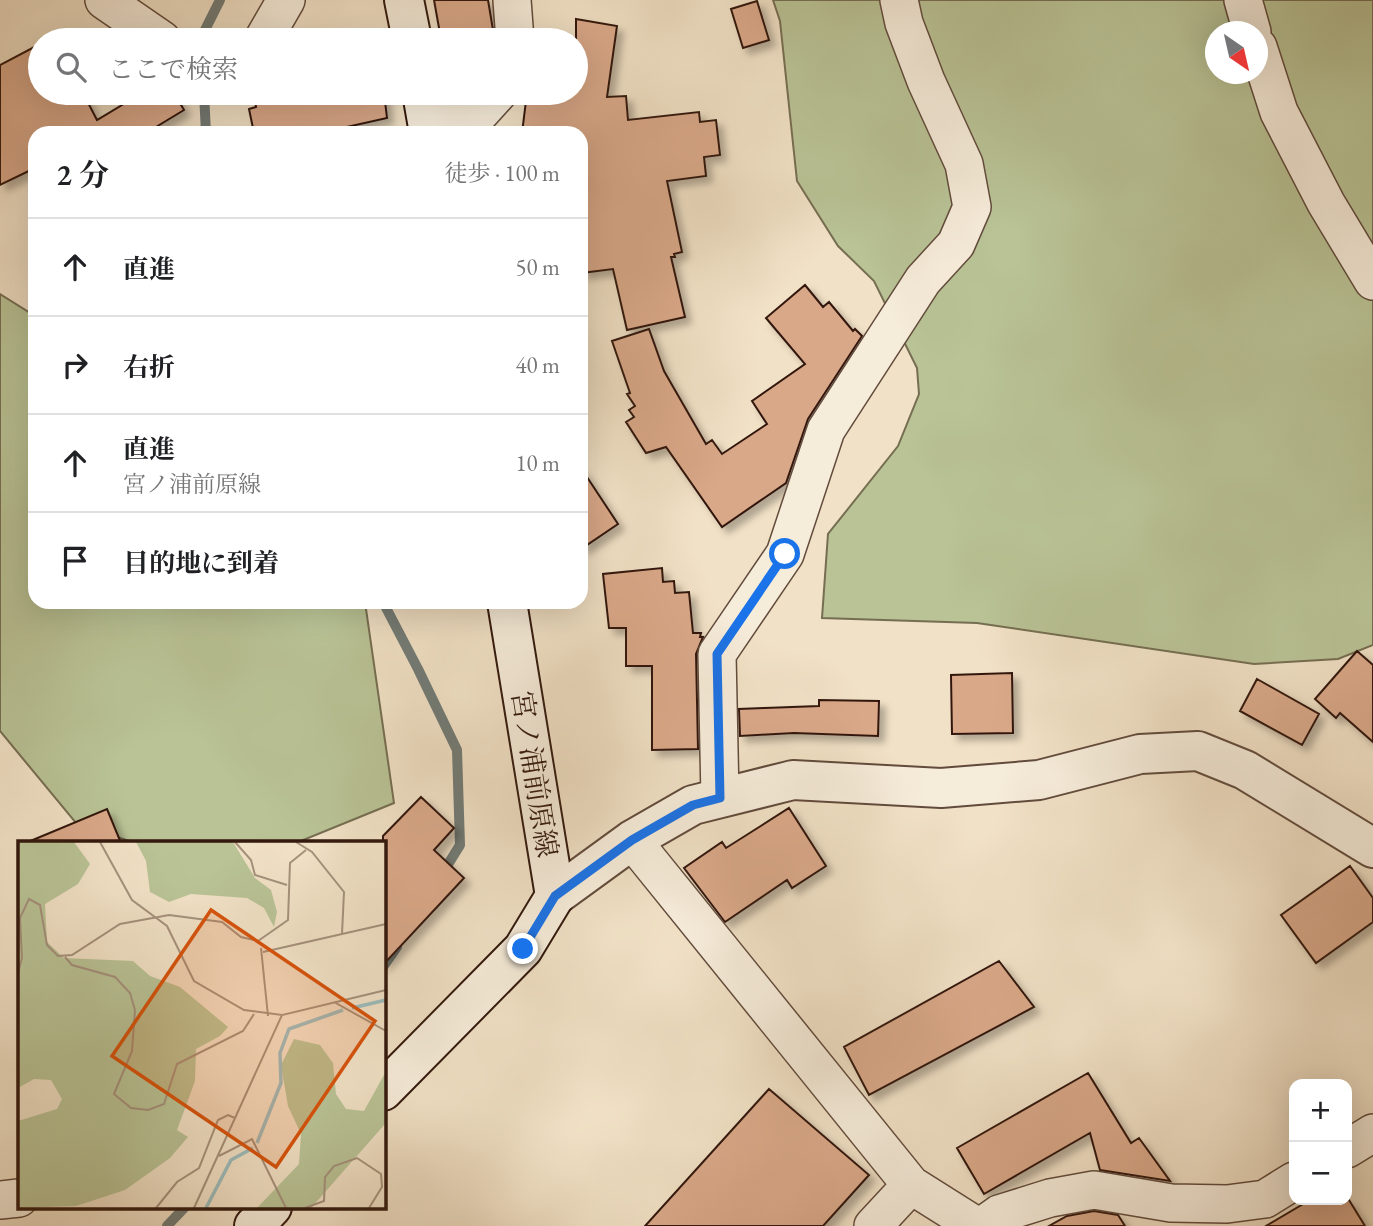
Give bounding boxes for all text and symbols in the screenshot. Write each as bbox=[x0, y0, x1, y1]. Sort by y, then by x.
north arrow bbox=[1205, 21, 1268, 84]
search box bbox=[28, 28, 588, 105]
icon: search bbox=[52, 48, 90, 86]
text: ここで検索 bbox=[108, 52, 238, 86]
text: 2 分 bbox=[56, 155, 109, 194]
text: 徒歩 · 100 m bbox=[445, 158, 560, 188]
icon: ahead bbox=[56, 248, 94, 286]
text: 直進 bbox=[123, 252, 175, 286]
text: 50 m bbox=[515, 252, 560, 282]
icon: right bbox=[56, 346, 94, 384]
text: 右折 bbox=[123, 350, 175, 384]
text: 40 m bbox=[515, 350, 560, 380]
text: 直進 bbox=[123, 432, 175, 466]
icon: ahead bbox=[56, 444, 94, 482]
text: 10 m bbox=[515, 448, 560, 478]
text: 宮ノ浦前原線 bbox=[123, 469, 261, 499]
route start bbox=[769, 538, 800, 569]
icon: arrive bbox=[56, 542, 94, 580]
text: 目的地に到着 bbox=[123, 546, 279, 580]
street label: 宮ノ浦前原線 bbox=[504, 688, 566, 860]
inset map bbox=[18, 841, 385, 1208]
route end bbox=[507, 933, 538, 964]
map controls bbox=[1289, 1079, 1352, 1205]
button: + bbox=[1289, 1079, 1352, 1142]
button: − bbox=[1289, 1142, 1352, 1205]

